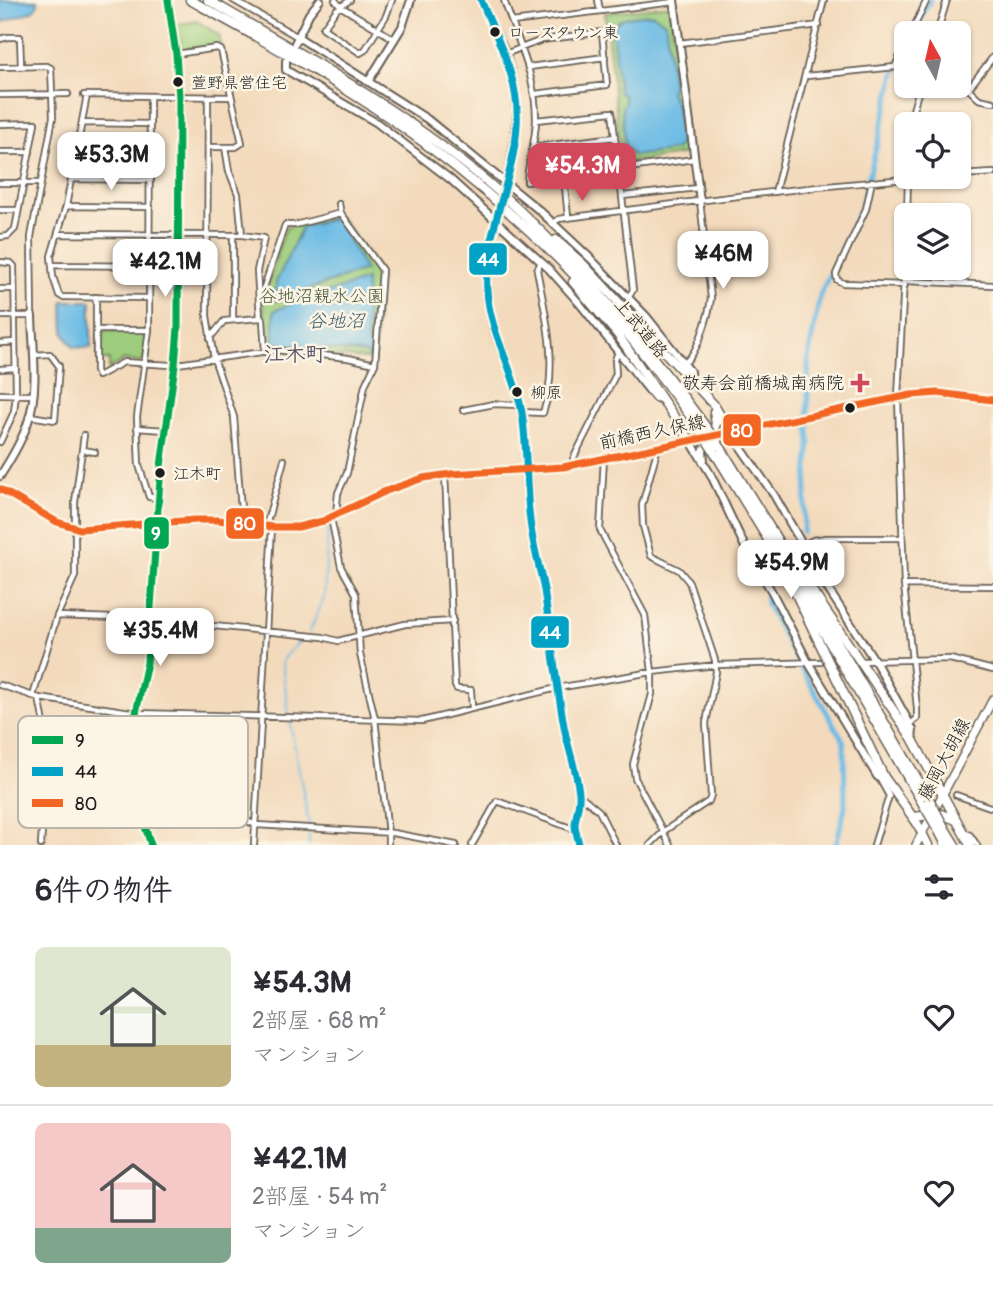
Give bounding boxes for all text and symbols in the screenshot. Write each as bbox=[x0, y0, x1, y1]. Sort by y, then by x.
north arrow bbox=[894, 21, 971, 98]
map controls bbox=[894, 21, 971, 280]
place label: ローズタウン東 bbox=[508, 23, 619, 43]
marker: ローズタウン東 bbox=[488, 25, 502, 39]
place label: 萱野県営住宅 bbox=[191, 73, 287, 93]
marker: 萱野県営住宅 bbox=[171, 75, 185, 89]
button: locate bbox=[894, 112, 971, 189]
pin: ¥53.3M bbox=[54, 132, 168, 192]
text: ¥53.3M bbox=[73, 140, 149, 169]
pin: ¥54.3M bbox=[525, 144, 639, 203]
text: ¥54.3M bbox=[544, 151, 620, 180]
button: layers bbox=[894, 203, 971, 280]
pin: ¥46M bbox=[682, 232, 764, 291]
text: ¥46M bbox=[693, 239, 753, 268]
pin: ¥42.1M bbox=[108, 240, 222, 299]
line badge: 44 bbox=[468, 242, 508, 276]
text: ¥42.1M bbox=[129, 247, 201, 276]
text: 44 bbox=[477, 248, 499, 272]
park label: 谷地沼親水公園 bbox=[259, 285, 385, 308]
street label: 上武道路 bbox=[609, 293, 673, 363]
water label: 谷地沼 bbox=[307, 309, 366, 333]
district label: 江木町 bbox=[264, 341, 327, 368]
place label: 敬寿会前橋城南病院 bbox=[682, 372, 844, 395]
marker: 敬寿会前橋城南病院 bbox=[850, 373, 870, 393]
place label: 柳原 bbox=[530, 383, 562, 403]
marker: 柳原 bbox=[510, 385, 524, 399]
unlabelled marker bbox=[843, 401, 857, 415]
street label: 前橋西久保線 bbox=[597, 410, 707, 455]
line badge: 80 bbox=[722, 413, 762, 447]
text: 80 bbox=[731, 419, 753, 443]
place label: 江木町 bbox=[173, 464, 221, 484]
marker: 江木町 bbox=[153, 466, 167, 480]
line badge: 80 bbox=[225, 507, 265, 540]
text: 80 bbox=[234, 512, 256, 536]
line badge: 9 bbox=[143, 516, 170, 550]
text: 9 bbox=[151, 522, 161, 546]
pin: ¥54.9M bbox=[734, 540, 848, 600]
text: ¥54.9M bbox=[753, 548, 829, 577]
pin: ¥35.4M bbox=[103, 608, 217, 668]
line badge: 44 bbox=[530, 615, 570, 649]
text: ¥35.4M bbox=[122, 616, 198, 645]
text: 44 bbox=[539, 621, 561, 645]
street label: 藤岡大胡線 bbox=[913, 714, 976, 804]
legend bbox=[18, 716, 248, 828]
text: 9 bbox=[75, 729, 85, 753]
text: 44 bbox=[75, 760, 97, 784]
text: 80 bbox=[75, 792, 98, 816]
icon: filters bbox=[920, 868, 958, 906]
text: 6件の物件 bbox=[35, 872, 172, 909]
text: ¥54.3M bbox=[252, 964, 351, 1001]
icon: home bbox=[91, 975, 175, 1059]
icon: heart bbox=[920, 998, 958, 1036]
text: 2部屋 · 68 m² bbox=[252, 1006, 387, 1035]
text: マンション bbox=[252, 1040, 366, 1069]
text: ¥42.1M bbox=[252, 1140, 347, 1177]
icon: home bbox=[91, 1151, 175, 1235]
icon: heart bbox=[920, 1174, 958, 1212]
text: 2部屋 · 54 m² bbox=[252, 1182, 387, 1211]
text: マンション bbox=[252, 1216, 366, 1245]

